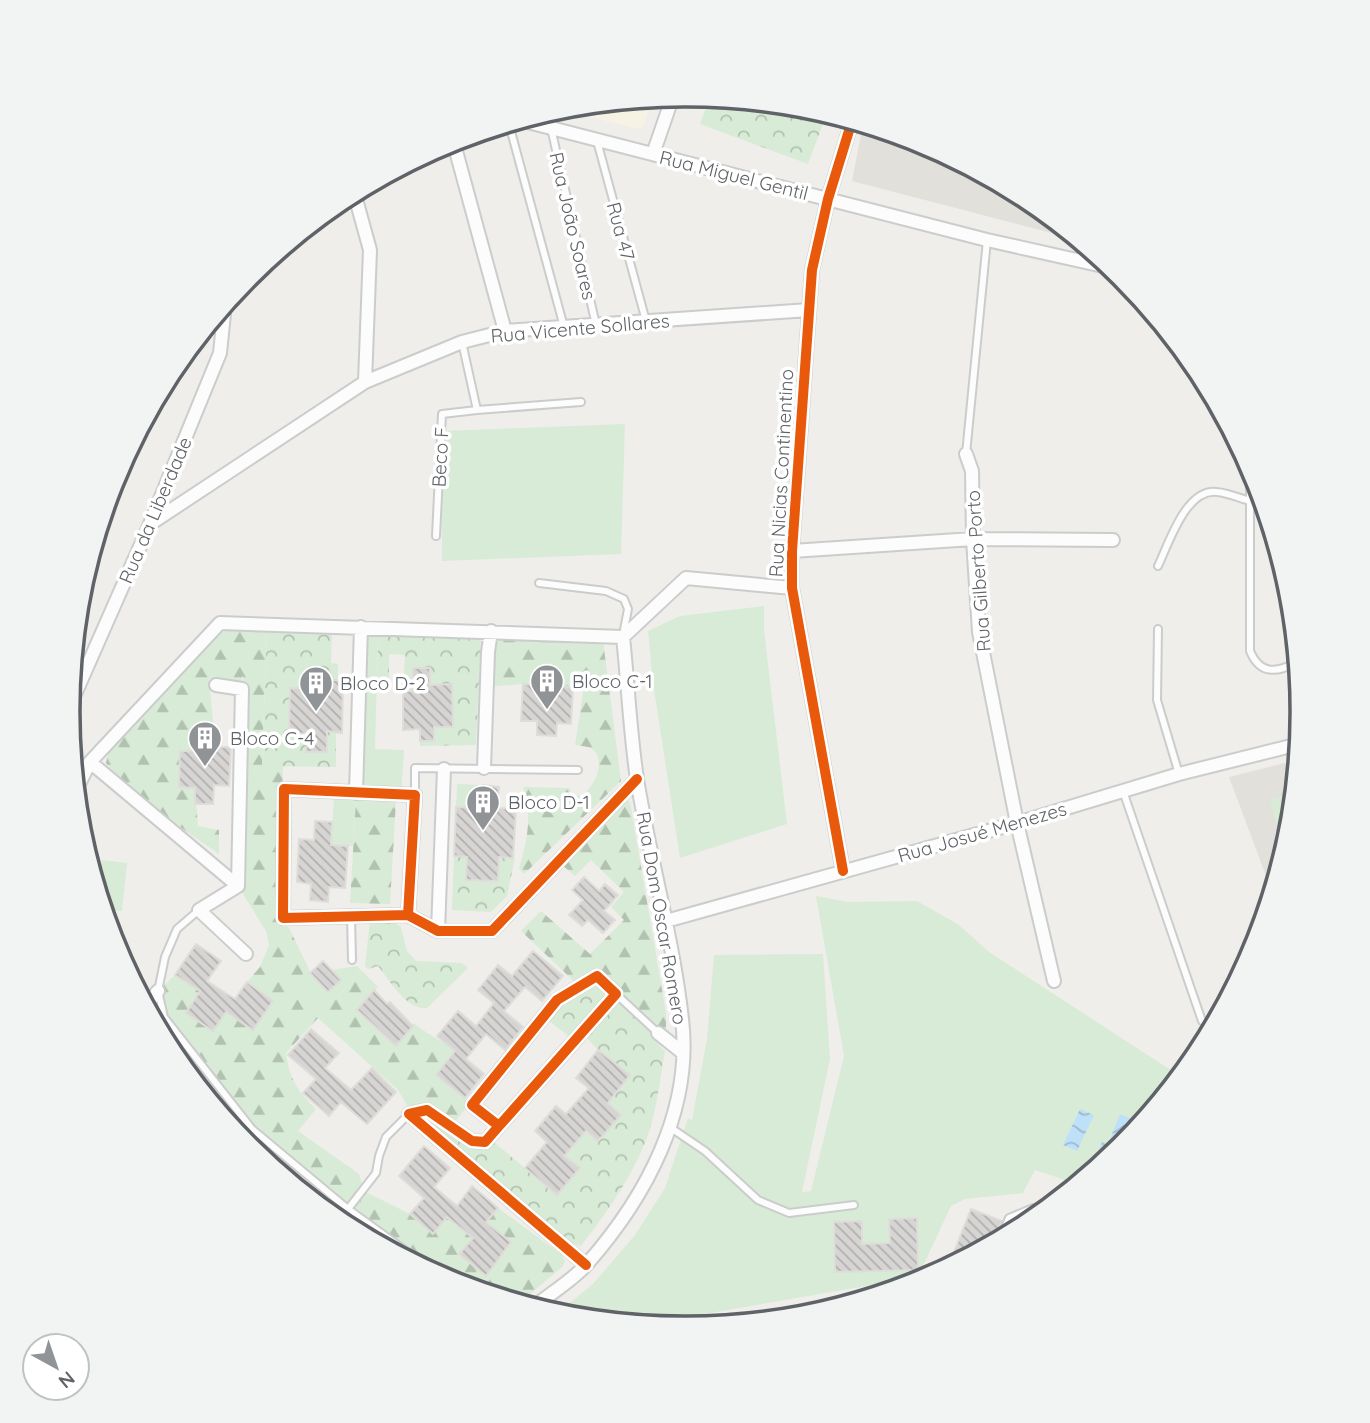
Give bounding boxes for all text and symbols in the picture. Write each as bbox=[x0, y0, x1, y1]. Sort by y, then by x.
street label: Rua Miguel Gentil bbox=[657, 145, 811, 205]
street label: Rua João Soares bbox=[544, 150, 602, 302]
street label: Rua 47 bbox=[602, 199, 640, 263]
street label: Rua Vicente Sollares bbox=[490, 308, 671, 348]
street label: Rua Nicias Continentino bbox=[764, 368, 798, 578]
street label: Beco F bbox=[426, 426, 454, 488]
street label: Rua da Liberdade bbox=[113, 433, 197, 587]
street label: Rua Gilberto Porto bbox=[960, 489, 996, 653]
building icon: Bloco C-1 bbox=[528, 662, 566, 711]
building icon: Bloco D-2 bbox=[297, 664, 335, 713]
place label: Bloco C-1 bbox=[572, 669, 652, 693]
place label: Bloco D-2 bbox=[340, 671, 426, 695]
building icon: Bloco C-4 bbox=[186, 719, 224, 768]
place label: Bloco C-4 bbox=[230, 726, 314, 750]
building icon: Bloco D-1 bbox=[464, 783, 502, 832]
place label: Bloco D-1 bbox=[508, 790, 590, 814]
street label: Rua Josué Menezes bbox=[895, 796, 1069, 868]
street label: Rua Dom Oscar Romero bbox=[631, 810, 693, 1026]
north arrow bbox=[21, 1332, 91, 1402]
text: N bbox=[54, 1366, 80, 1394]

